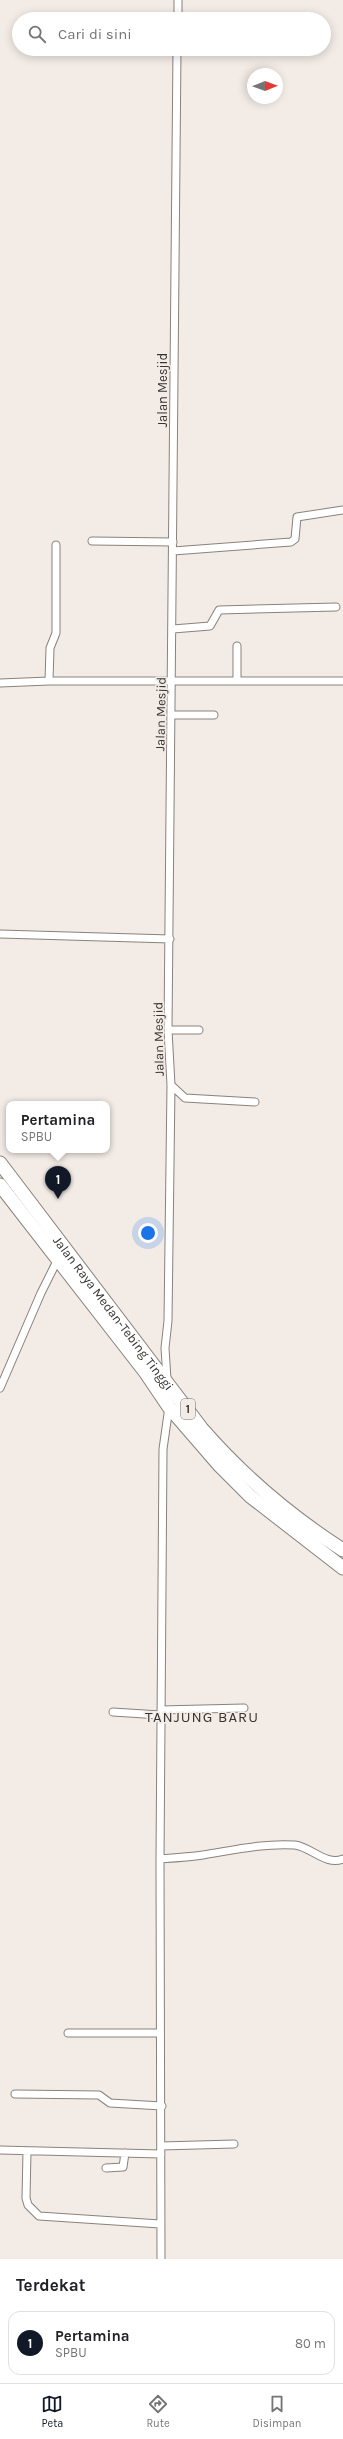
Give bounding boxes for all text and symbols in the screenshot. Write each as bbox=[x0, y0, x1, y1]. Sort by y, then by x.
search box bbox=[12, 12, 331, 56]
icon: search bbox=[26, 23, 48, 45]
text: Cari di sini bbox=[58, 25, 132, 43]
north arrow bbox=[247, 68, 283, 104]
street label: Jalan Mesjid bbox=[155, 353, 170, 427]
street label: Jalan Mesjid bbox=[152, 677, 169, 751]
street label: Jalan Mesjid bbox=[150, 1002, 167, 1076]
popup bbox=[6, 1101, 110, 1153]
text: Pertamina bbox=[21, 1111, 95, 1129]
text: SPBU bbox=[21, 1129, 52, 1144]
pin: 1 bbox=[45, 1166, 71, 1199]
your location bbox=[138, 1223, 158, 1243]
street label: Jalan Raya Medan-Tebing Tinggi bbox=[50, 1233, 177, 1393]
road number: 1 bbox=[181, 1399, 195, 1419]
district label: TANJUNG BARU bbox=[145, 1708, 259, 1726]
text: Terdekat bbox=[16, 2275, 85, 2295]
text: Pertamina bbox=[55, 2327, 130, 2345]
text: 1 bbox=[28, 2336, 32, 2351]
text: 80 m bbox=[295, 2336, 326, 2351]
text: SPBU bbox=[55, 2345, 87, 2360]
tab: Peta bbox=[41, 2393, 63, 2430]
tab: Rute bbox=[146, 2393, 170, 2430]
tab: Disimpan bbox=[252, 2393, 302, 2430]

